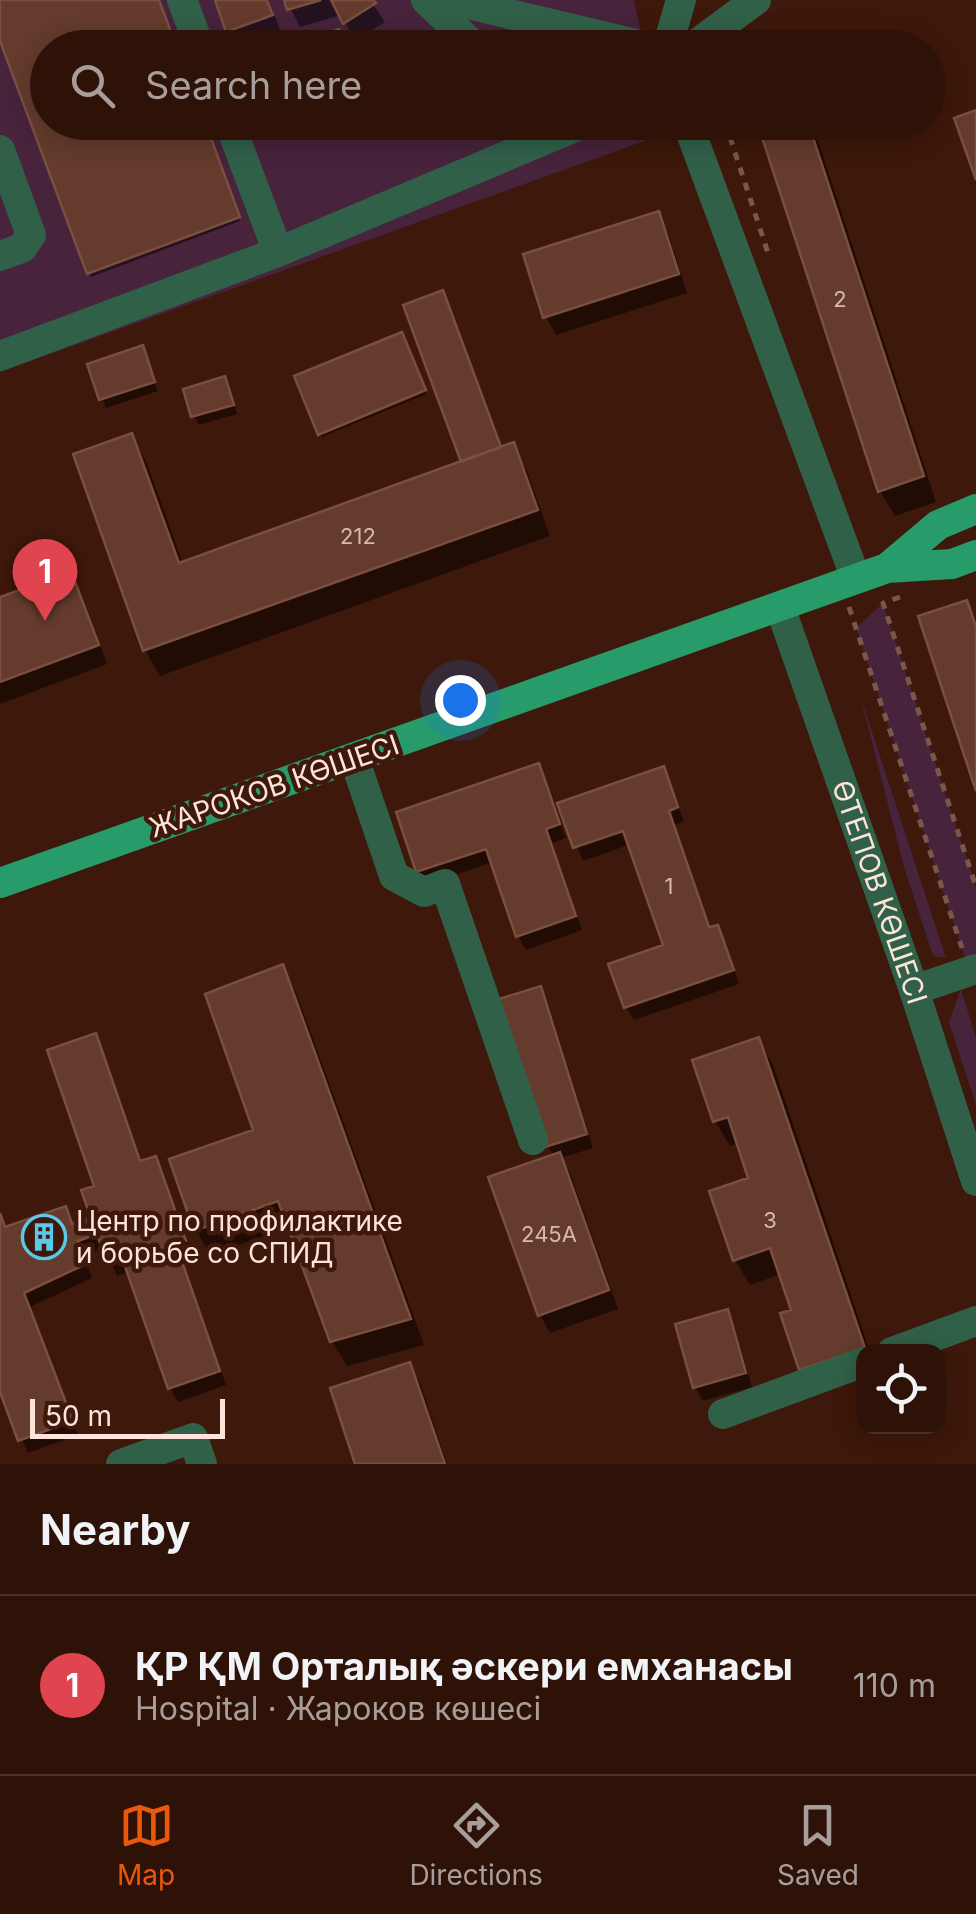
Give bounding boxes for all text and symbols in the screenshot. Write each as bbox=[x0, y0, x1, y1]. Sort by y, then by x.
search box bbox=[30, 30, 946, 140]
icon: search bbox=[65, 58, 120, 113]
text: Search here bbox=[145, 62, 362, 108]
house number: 2 bbox=[833, 286, 847, 312]
house number: 212 bbox=[340, 523, 376, 549]
pin: 1 bbox=[12, 538, 78, 621]
your location bbox=[435, 675, 486, 726]
street label: ЖАРОКОВ КӨШЕСІ bbox=[145, 727, 403, 845]
street label: ӨТЕПОВ КӨШЕСІ bbox=[825, 776, 934, 1008]
house number: 1 bbox=[665, 873, 673, 899]
place label: Центр по профилактике и борьбе со СПИД bbox=[76, 1204, 403, 1270]
house number: 3 bbox=[763, 1207, 777, 1233]
building icon: Центр по профилактике и борьбе со СПИД bbox=[21, 1214, 67, 1260]
house number: 245А bbox=[521, 1221, 577, 1247]
map controls bbox=[856, 1344, 946, 1434]
button: locate bbox=[856, 1344, 946, 1434]
scale bar bbox=[30, 1394, 225, 1438]
text: 50 m bbox=[45, 1399, 112, 1433]
text: Nearby bbox=[40, 1504, 191, 1555]
text: ҚР ҚМ Орталық әскери емханасы bbox=[135, 1643, 793, 1689]
text: 1 bbox=[66, 1666, 79, 1705]
text: 110 m bbox=[853, 1666, 936, 1705]
text: Hospital · Жароков көшесі bbox=[135, 1689, 541, 1728]
tab: Map bbox=[117, 1798, 175, 1892]
tab: Directions bbox=[409, 1798, 543, 1892]
tab: Saved bbox=[777, 1798, 859, 1892]

